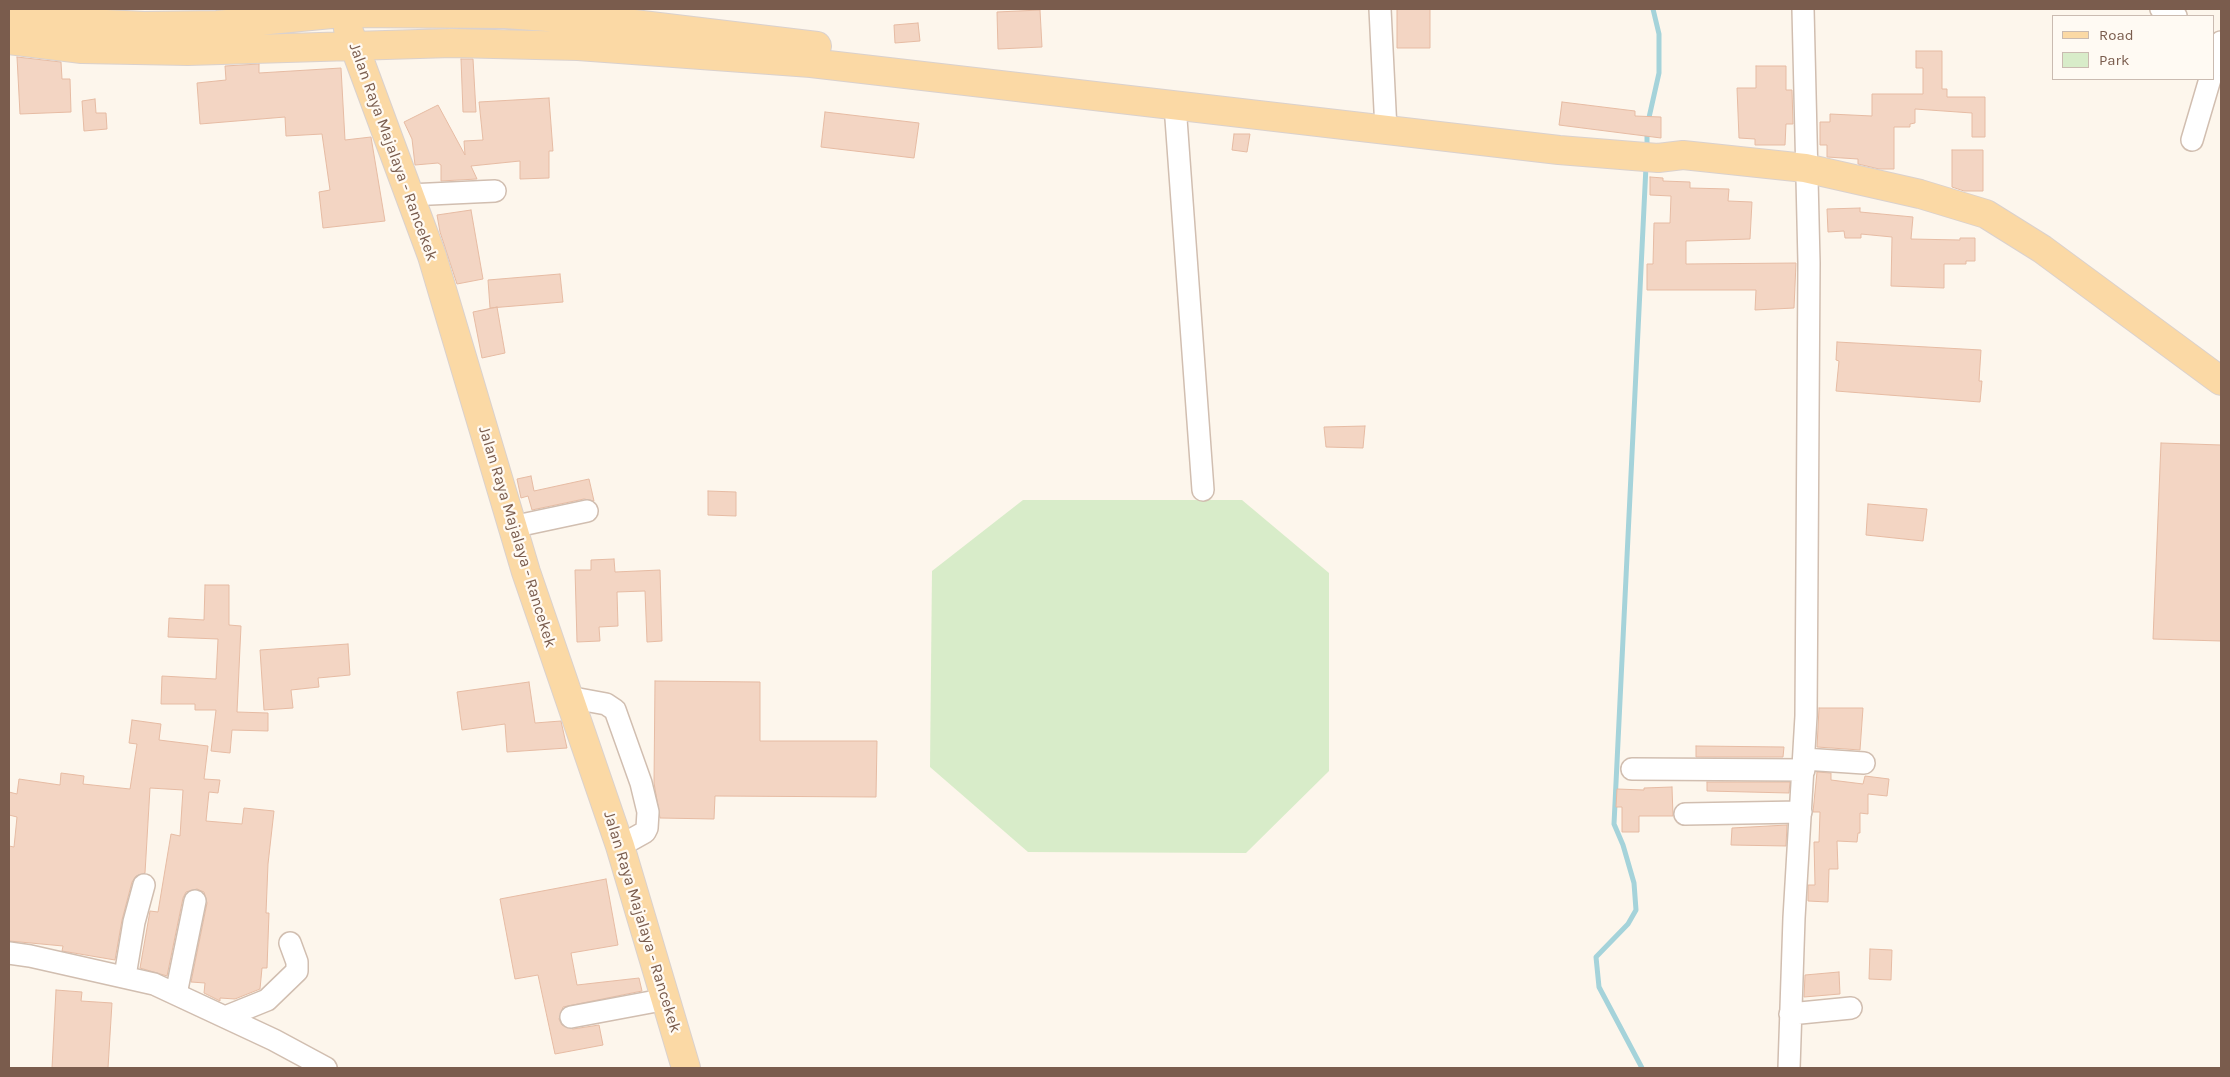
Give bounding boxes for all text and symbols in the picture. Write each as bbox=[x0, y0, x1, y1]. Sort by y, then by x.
legend bbox=[2052, 15, 2215, 80]
text: Road bbox=[2099, 26, 2134, 44]
street label: Jalan Raya Majalaya - Rancekek bbox=[345, 40, 441, 264]
text: Park bbox=[2099, 51, 2129, 69]
street label: Jalan Raya Majalaya - Rancekek bbox=[474, 424, 560, 650]
street label: Jalan Raya Majalaya - Rancekek bbox=[599, 809, 685, 1035]

